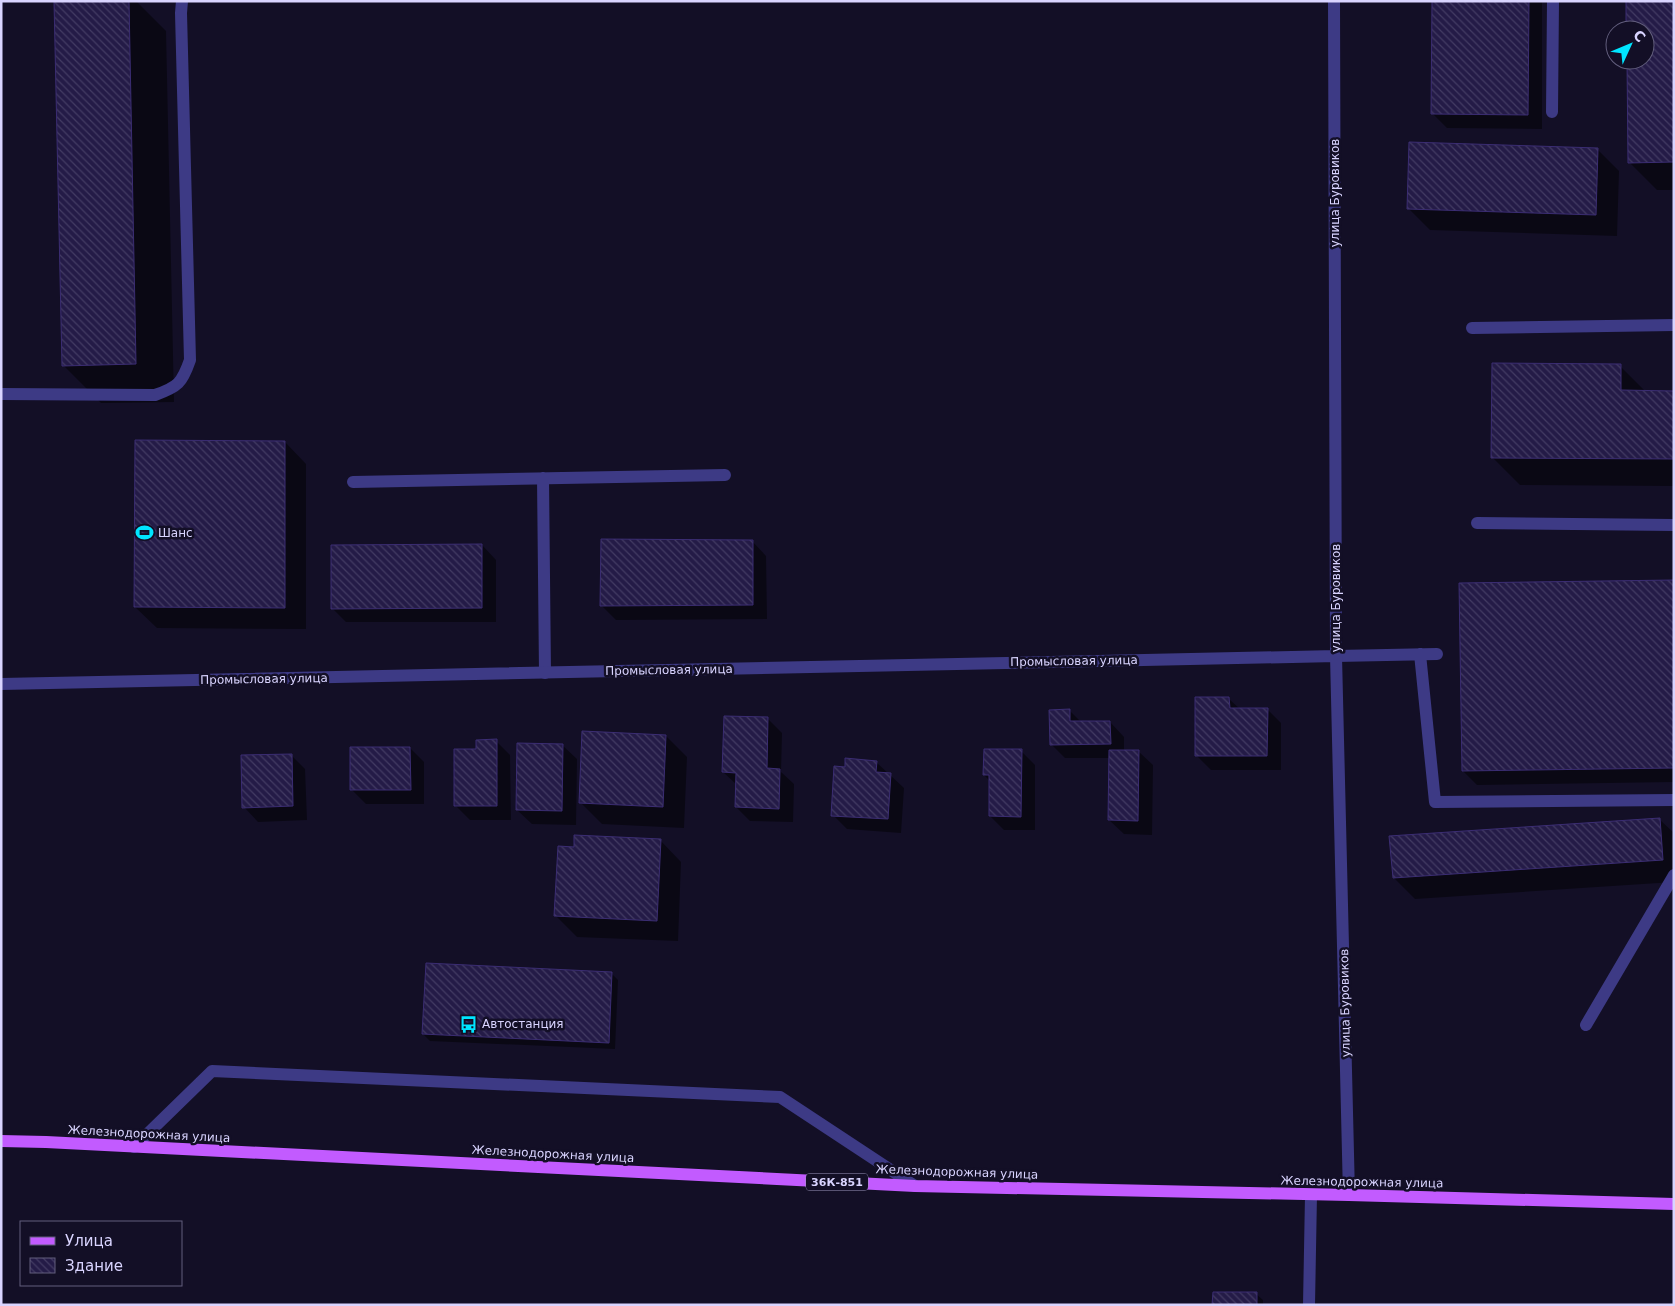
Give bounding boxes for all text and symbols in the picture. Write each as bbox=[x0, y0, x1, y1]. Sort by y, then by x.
north arrow bbox=[1605, 20, 1655, 70]
text: С bbox=[1630, 27, 1649, 45]
street label: улица Буровиков bbox=[1328, 139, 1342, 247]
sports icon: Шанс bbox=[134, 523, 154, 543]
place label: Шанс bbox=[158, 526, 193, 540]
street label: улица Буровиков bbox=[1329, 544, 1343, 652]
street label: Промысловая улица bbox=[1010, 653, 1138, 669]
street label: Промысловая улица bbox=[605, 662, 733, 678]
street label: Промысловая улица bbox=[200, 671, 328, 687]
street label: улица Буровиков bbox=[1337, 949, 1353, 1057]
bus stop icon: Автостанция bbox=[458, 1014, 478, 1034]
place label: Автостанция bbox=[482, 1017, 564, 1031]
street label: Железнодорожная улица bbox=[67, 1123, 231, 1145]
street label: Железнодорожная улица bbox=[471, 1143, 635, 1165]
street label: Железнодорожная улица bbox=[875, 1162, 1039, 1182]
road number: 36К-851 bbox=[806, 1174, 868, 1190]
street label: Железнодорожная улица bbox=[1281, 1174, 1443, 1190]
legend bbox=[20, 1221, 182, 1286]
text: Улица bbox=[65, 1232, 113, 1250]
text: Здание bbox=[65, 1257, 123, 1275]

